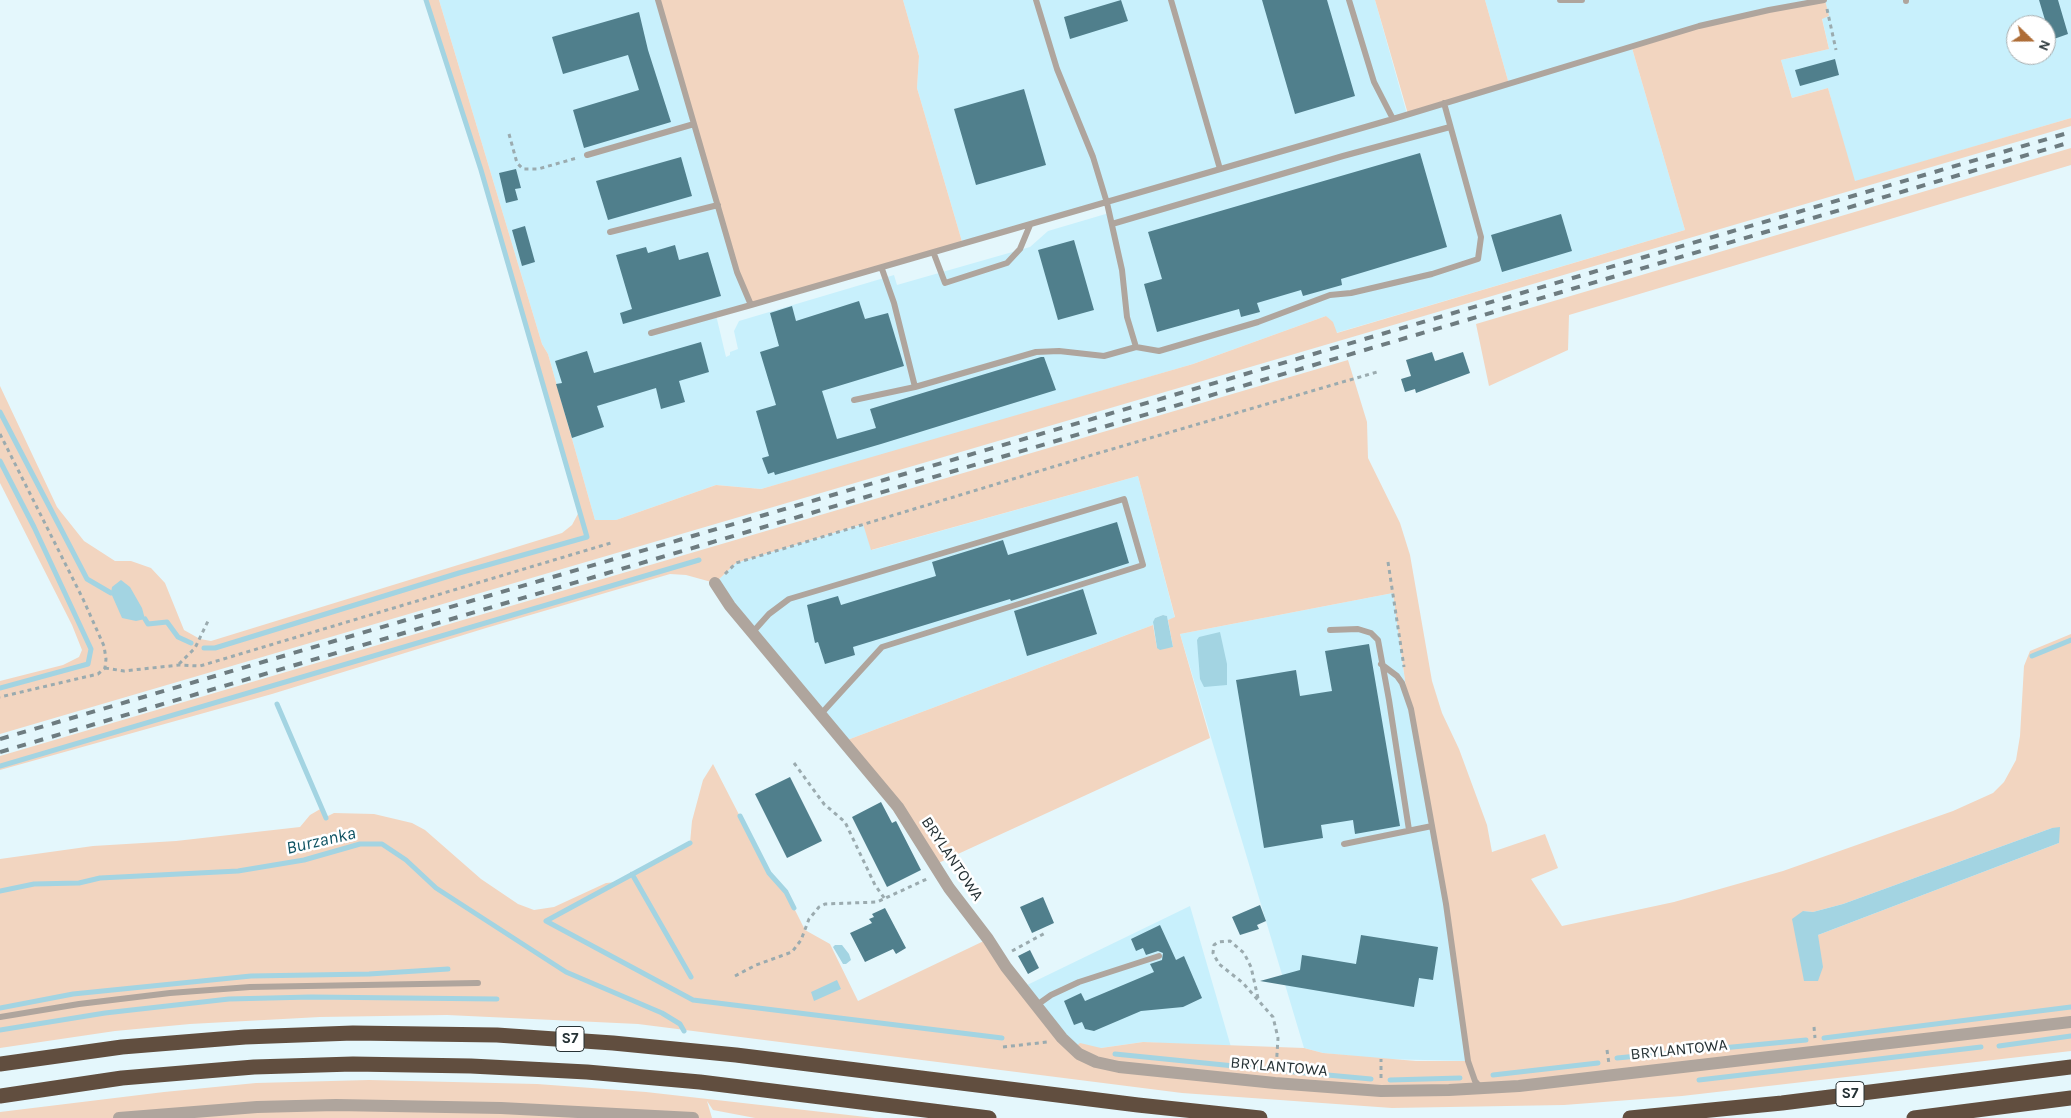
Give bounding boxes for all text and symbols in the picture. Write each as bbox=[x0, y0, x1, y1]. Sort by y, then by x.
north arrow bbox=[2006, 15, 2056, 65]
text: N bbox=[2035, 38, 2054, 53]
street label: BRYLANTOWA bbox=[917, 813, 987, 905]
water label: Burzanka bbox=[284, 823, 358, 859]
road number: S7 bbox=[556, 1026, 584, 1052]
street label: BRYLANTOWA bbox=[1630, 1035, 1728, 1065]
street label: BRYLANTOWA bbox=[1230, 1053, 1328, 1081]
road number: S7 bbox=[1836, 1082, 1864, 1106]

